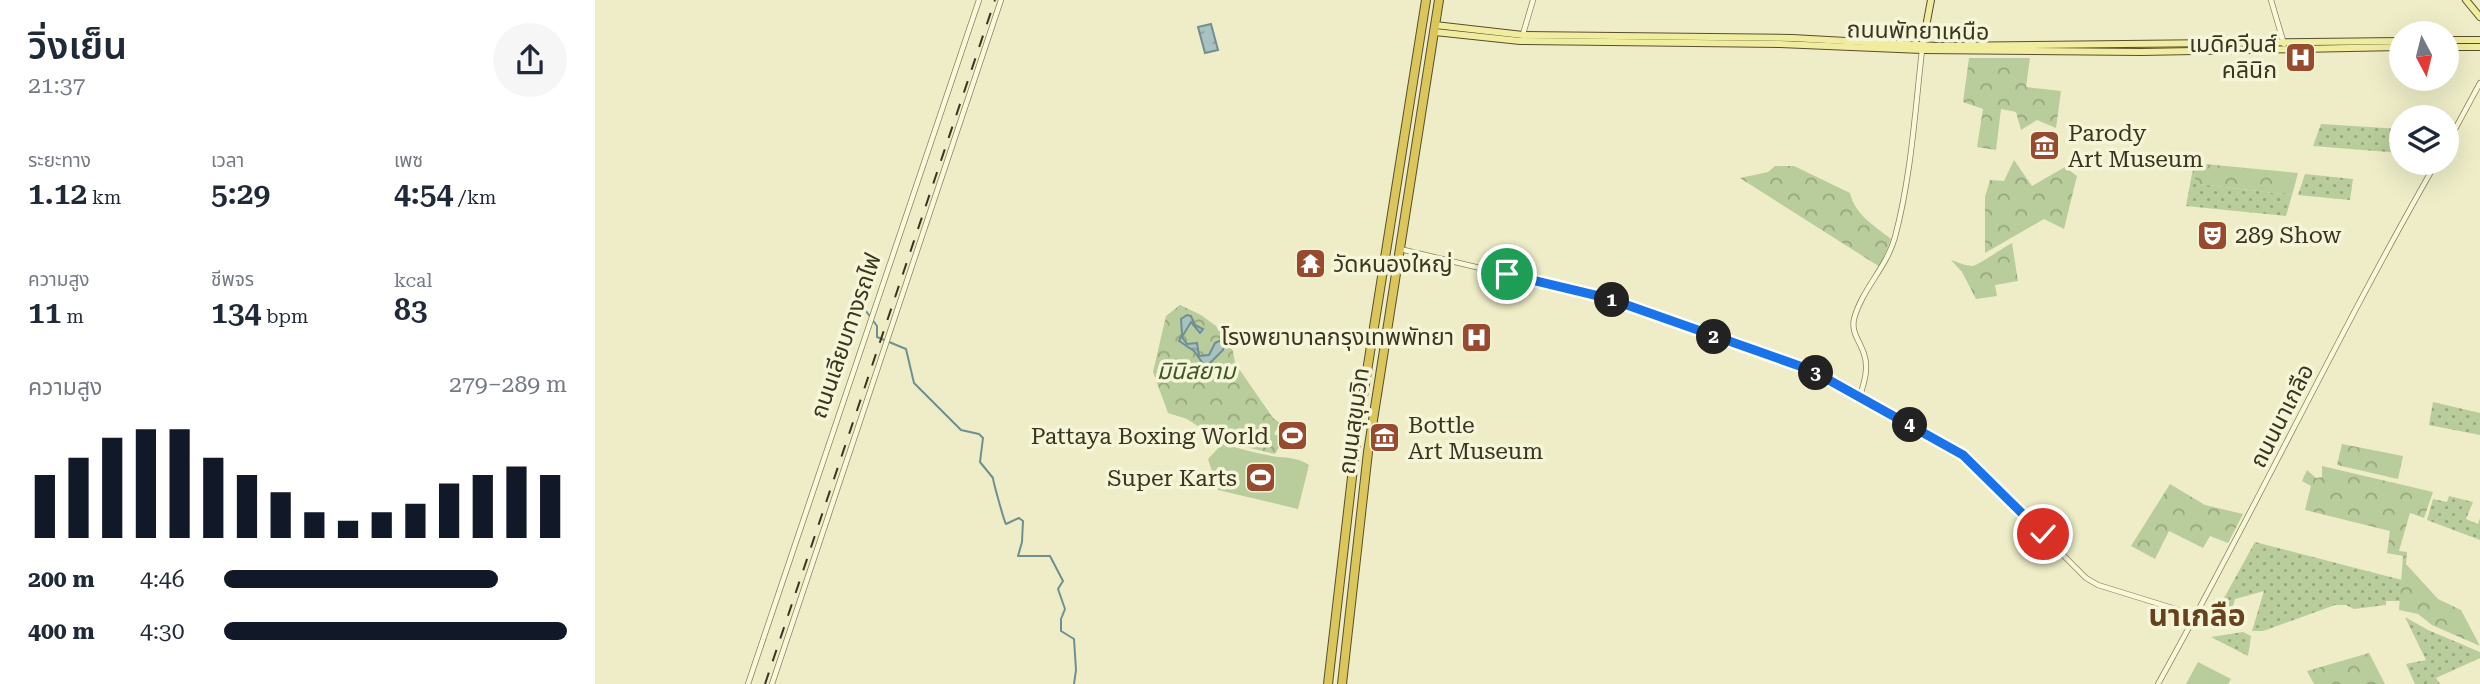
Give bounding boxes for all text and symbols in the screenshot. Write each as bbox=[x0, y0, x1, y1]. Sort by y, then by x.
street label: ถนนพัทยาเหนือ bbox=[1846, 16, 1990, 46]
north arrow bbox=[2389, 21, 2459, 91]
map controls bbox=[2389, 21, 2459, 175]
button: share bbox=[493, 23, 567, 97]
text: วิ่งเย็น bbox=[28, 24, 127, 68]
place label: เมดิควีนส์ คลินิก bbox=[2189, 31, 2277, 84]
hospital icon: เมดิควีนส์ คลินิก bbox=[2283, 40, 2317, 74]
text: 21:37 bbox=[28, 72, 85, 99]
button: layers bbox=[2389, 105, 2459, 175]
place label: Parody Art Museum bbox=[2068, 120, 2203, 173]
museum icon: Parody Art Museum bbox=[2028, 129, 2062, 163]
text: ระยะทาง bbox=[28, 149, 91, 172]
text: เวลา bbox=[211, 149, 244, 172]
text: เพซ bbox=[394, 149, 423, 172]
text: 1.12 bbox=[28, 176, 87, 211]
text: 5:29 bbox=[211, 176, 270, 211]
text: 4:54 bbox=[394, 176, 453, 211]
text: km bbox=[87, 186, 121, 209]
text: /km bbox=[453, 186, 496, 209]
theatre icon: 289 Show bbox=[2195, 218, 2229, 252]
place label: 289 Show bbox=[2235, 222, 2341, 249]
pin bbox=[1477, 244, 1537, 304]
temple icon: วัดหนองใหญ่ bbox=[1293, 247, 1327, 281]
street label: ถนนเลียบทางรถไฟ bbox=[805, 250, 887, 422]
place label: วัดหนองใหญ่ bbox=[1333, 251, 1453, 278]
icon: arrive bbox=[1488, 255, 1526, 293]
text: ความสูง bbox=[28, 268, 89, 291]
text: ชีพจร bbox=[211, 268, 254, 291]
text: kcal bbox=[394, 269, 432, 292]
pin: 1 bbox=[1595, 282, 1629, 318]
text: 1 bbox=[1606, 288, 1617, 311]
text: 83 bbox=[394, 292, 428, 327]
text: 11 bbox=[28, 295, 62, 330]
text: 134 bbox=[211, 295, 261, 330]
text: m bbox=[62, 305, 84, 328]
text: bpm bbox=[261, 305, 308, 328]
hospital icon: โรงพยาบาลกรุงเทพพัทยา bbox=[1460, 320, 1494, 354]
pin: 2 bbox=[1697, 320, 1731, 354]
place label: โรงพยาบาลกรุงเทพพัทยา bbox=[1221, 324, 1454, 351]
text: 2 bbox=[1708, 325, 1719, 348]
pin: 3 bbox=[1799, 356, 1833, 390]
park label: มินิสยาม bbox=[1157, 358, 1237, 385]
street label: ถนนนาเกลือ bbox=[2244, 360, 2320, 472]
text: 3 bbox=[1810, 361, 1821, 384]
street label: ถนนสุขุมวิท bbox=[1333, 366, 1375, 476]
text: 279–289 m bbox=[449, 371, 567, 398]
text: ความสูง bbox=[28, 374, 102, 401]
pin: 4 bbox=[1893, 408, 1927, 442]
place label: Bottle Art Museum bbox=[1408, 412, 1543, 465]
text: 4 bbox=[1904, 413, 1915, 436]
sports icon: Pattaya Boxing World bbox=[1275, 419, 1309, 453]
museum icon: Bottle Art Museum bbox=[1368, 421, 1402, 455]
place label: Pattaya Boxing World bbox=[1031, 423, 1269, 450]
sports icon: Super Karts bbox=[1243, 461, 1277, 495]
place label: Super Karts bbox=[1107, 465, 1237, 492]
pin bbox=[2013, 504, 2073, 564]
icon: check bbox=[2024, 515, 2062, 553]
text: 200 m bbox=[28, 566, 95, 593]
text: 4:46 bbox=[140, 566, 185, 593]
district label: นาเกลือ bbox=[2148, 598, 2246, 633]
text: 400 m bbox=[28, 618, 95, 645]
text: 4:30 bbox=[140, 618, 185, 645]

